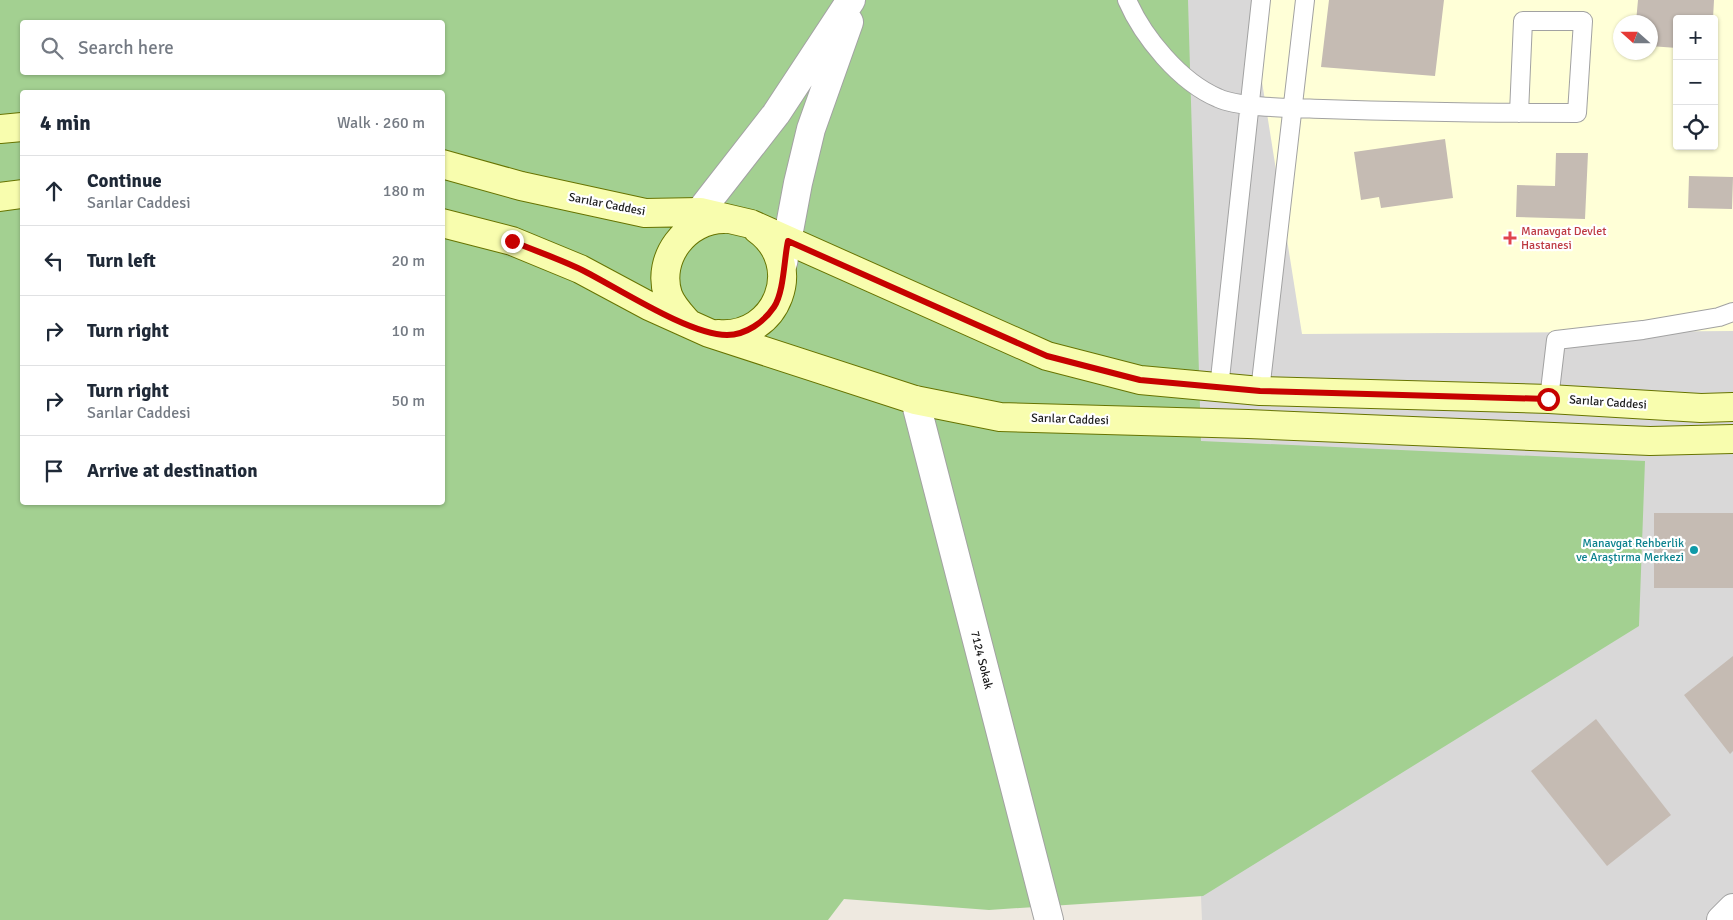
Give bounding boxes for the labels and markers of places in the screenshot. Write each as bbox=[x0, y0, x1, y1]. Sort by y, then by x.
place label: Manavgat Devlet Hastanesi bbox=[1521, 224, 1606, 253]
marker: Manavgat Devlet Hastanesi bbox=[1503, 231, 1517, 245]
place label: Manavgat Rehberlik ve Araştırma Merkezi bbox=[1576, 536, 1684, 565]
marker: Manavgat Rehberlik ve Araştırma Merkezi bbox=[1688, 544, 1700, 556]

